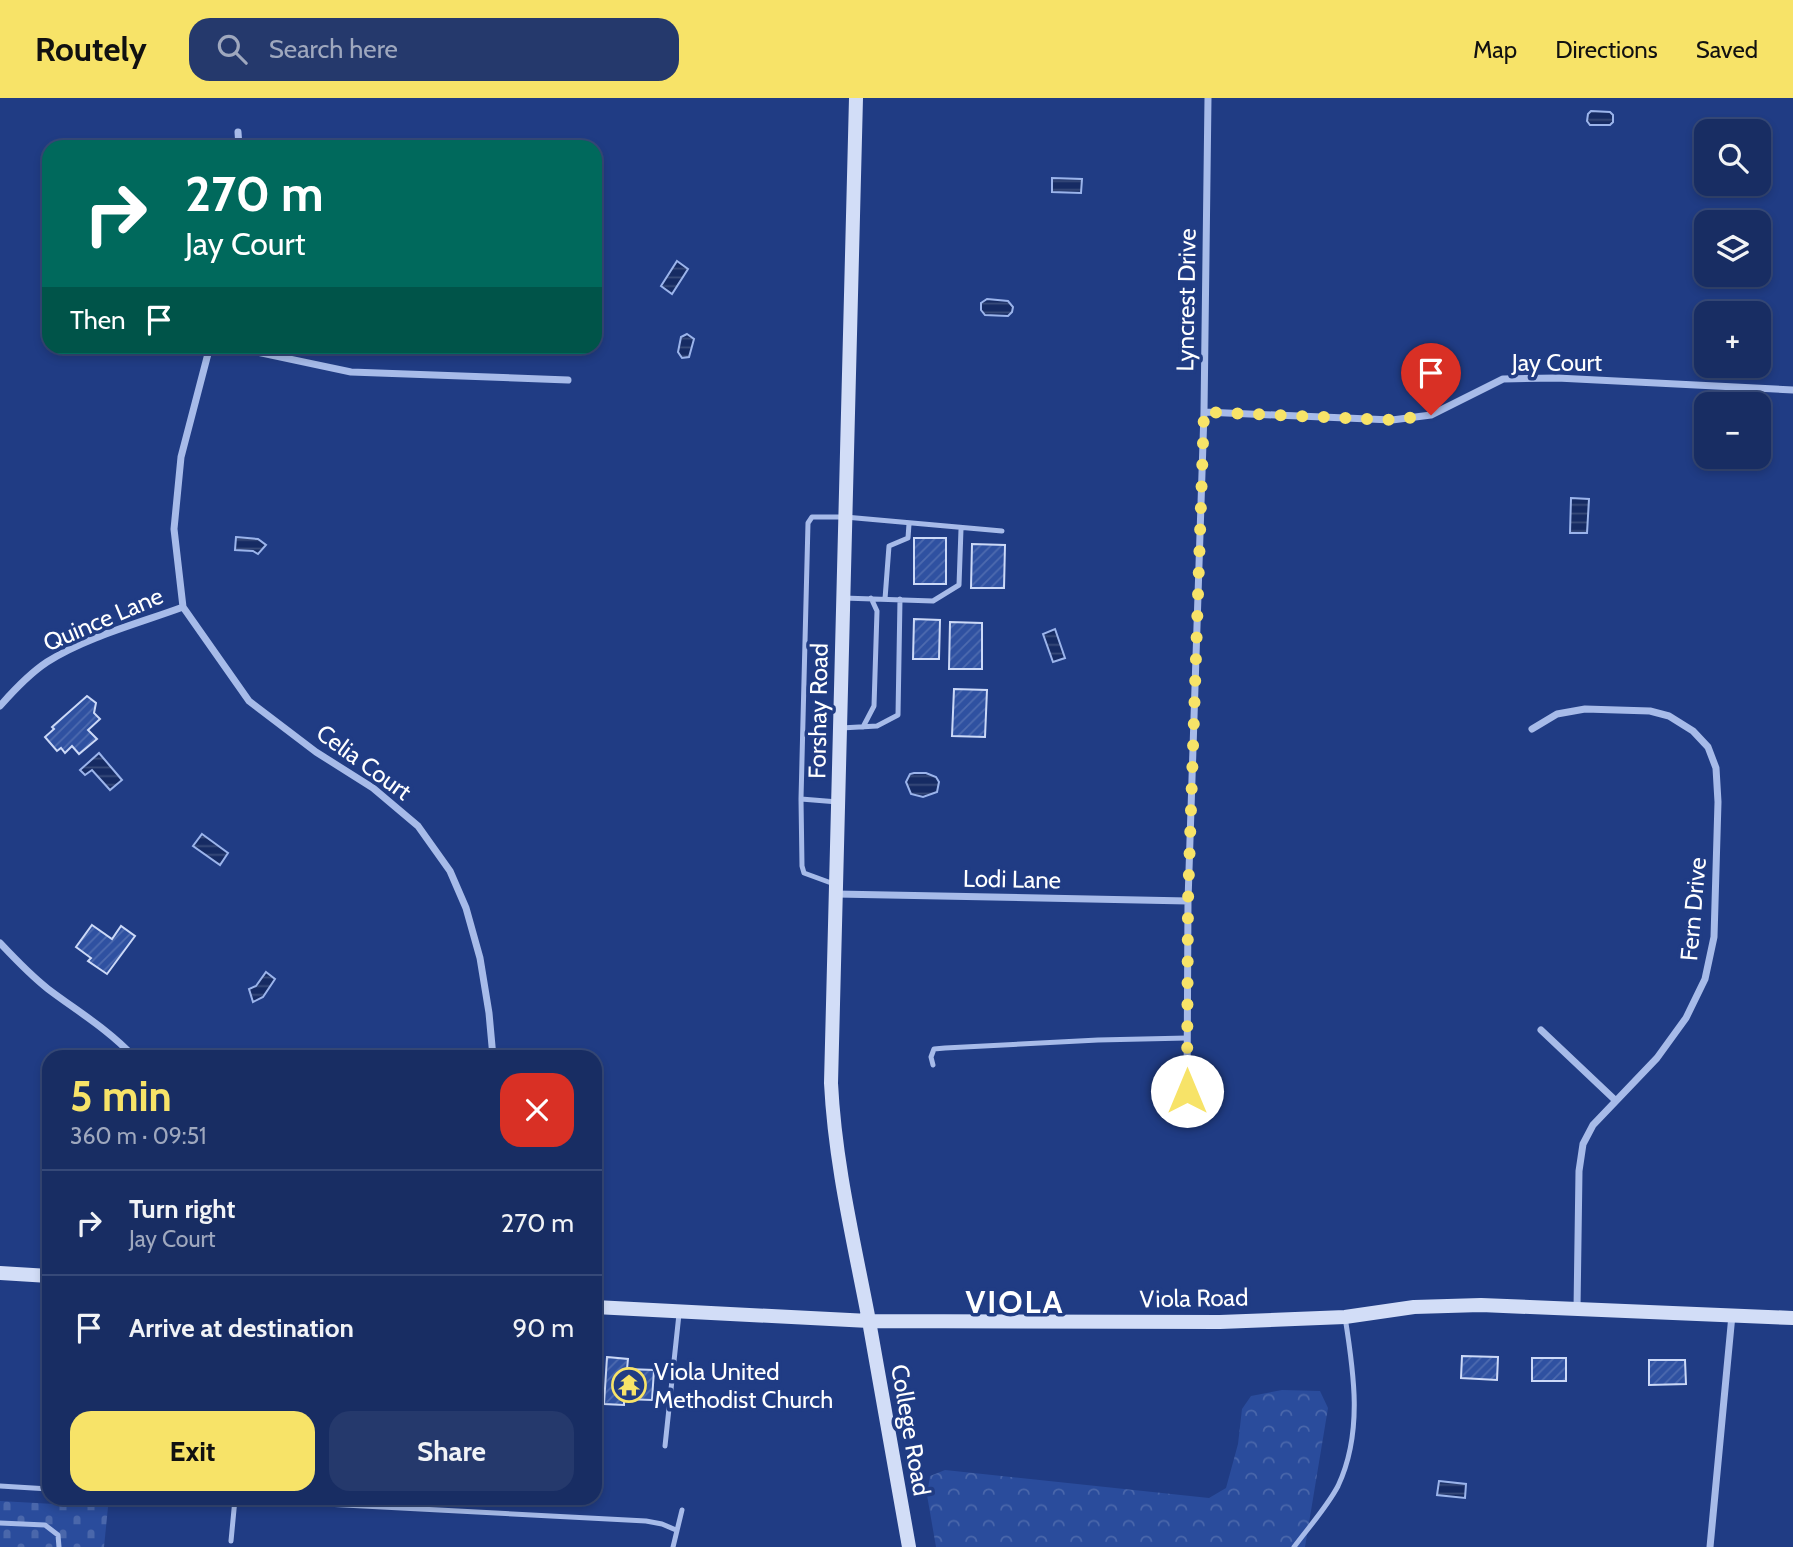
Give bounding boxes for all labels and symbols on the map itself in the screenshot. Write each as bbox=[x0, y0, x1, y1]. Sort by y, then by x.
street label: Lyncrest Drive bbox=[1170, 228, 1202, 372]
pin bbox=[1401, 343, 1461, 415]
street label: Jay Court bbox=[1511, 348, 1602, 377]
street label: Quince Lane bbox=[39, 581, 167, 657]
street label: Forshay Road bbox=[802, 643, 834, 779]
street label: Celia Court bbox=[311, 718, 417, 806]
street label: Fern Drive bbox=[1674, 856, 1712, 962]
street label: Lodi Lane bbox=[963, 864, 1061, 894]
position arrow bbox=[1150, 1054, 1224, 1128]
district label: VIOLA bbox=[965, 1282, 1065, 1321]
street label: Viola Road bbox=[1139, 1283, 1249, 1313]
place label: Viola United Methodist Church bbox=[654, 1357, 833, 1414]
street label: College Road bbox=[885, 1362, 937, 1498]
temple icon: Viola United Methodist Church bbox=[610, 1366, 648, 1404]

